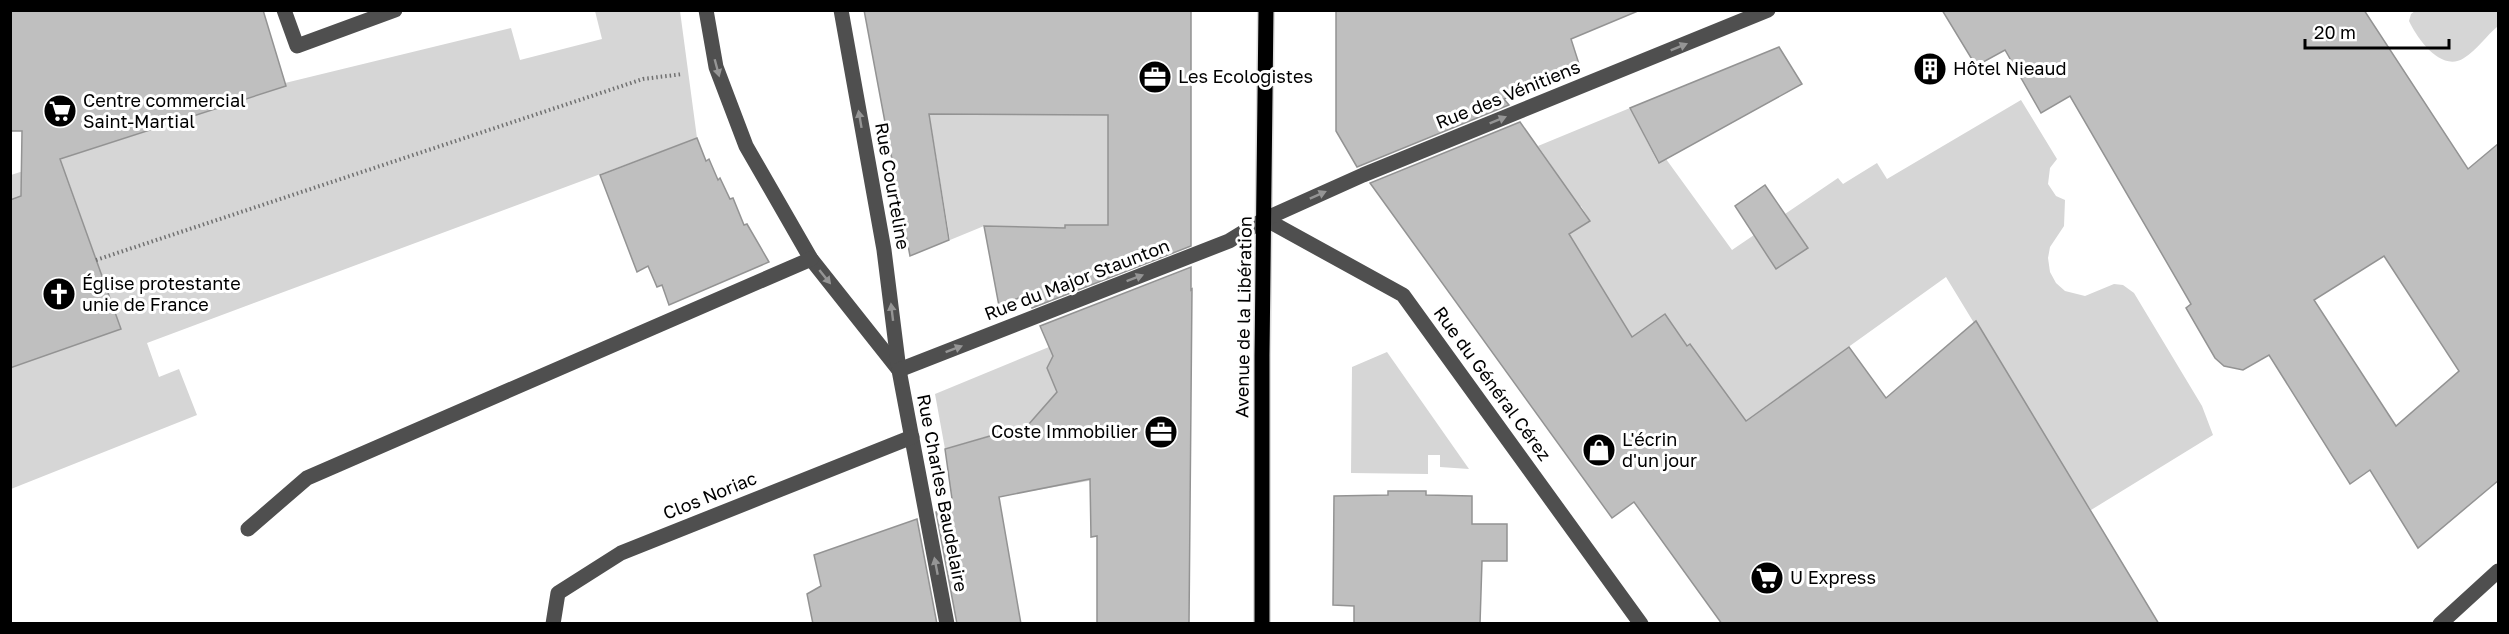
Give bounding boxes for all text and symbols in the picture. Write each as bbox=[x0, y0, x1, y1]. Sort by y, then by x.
scale bar bbox=[2305, 12, 2449, 50]
text: 20 m bbox=[2314, 21, 2356, 43]
one-way arrow bbox=[1670, 42, 1688, 52]
building icon: Hôtel Nieaud bbox=[1912, 51, 1948, 87]
street label: Rue des Vénitiens bbox=[1432, 55, 1583, 133]
place label: Hôtel Nieaud bbox=[1953, 57, 2066, 79]
one-way arrow bbox=[713, 59, 723, 77]
office icon: Les Ecologistes bbox=[1137, 59, 1173, 95]
place label: Les Ecologistes bbox=[1178, 65, 1313, 87]
place label: Centre commercial Saint-Martial bbox=[83, 89, 246, 132]
supermarket icon: Centre commercial Saint-Martial bbox=[42, 93, 78, 129]
one-way arrow bbox=[856, 110, 865, 129]
one-way arrow bbox=[1489, 115, 1507, 124]
street label: Rue Courteline bbox=[871, 121, 915, 251]
one-way arrow bbox=[1309, 191, 1326, 200]
street label: Avenue de la Libération bbox=[1230, 216, 1256, 418]
street label: Rue du Major Staunton bbox=[981, 234, 1172, 325]
one-way arrow bbox=[819, 269, 832, 285]
place label: Église protestante unie de France bbox=[82, 272, 241, 315]
one-way arrow bbox=[1127, 272, 1145, 282]
church icon: Église protestante unie de France bbox=[41, 276, 77, 312]
one-way arrow bbox=[887, 302, 897, 321]
street label: Rue du Général Cérez bbox=[1429, 302, 1556, 465]
one-way arrow bbox=[945, 343, 963, 353]
street label: Rue Charles Baudelaire bbox=[913, 392, 973, 594]
office icon: Coste Immobilier bbox=[1143, 414, 1179, 450]
place label: Coste Immobilier bbox=[991, 420, 1138, 442]
place label: L'écrin d'un jour bbox=[1622, 428, 1697, 471]
shop icon: L'écrin d'un jour bbox=[1581, 432, 1617, 468]
street label: Clos Noriac bbox=[660, 466, 760, 524]
one-way arrow bbox=[931, 556, 940, 575]
supermarket icon: U Express bbox=[1749, 560, 1785, 596]
place label: U Express bbox=[1790, 566, 1876, 588]

